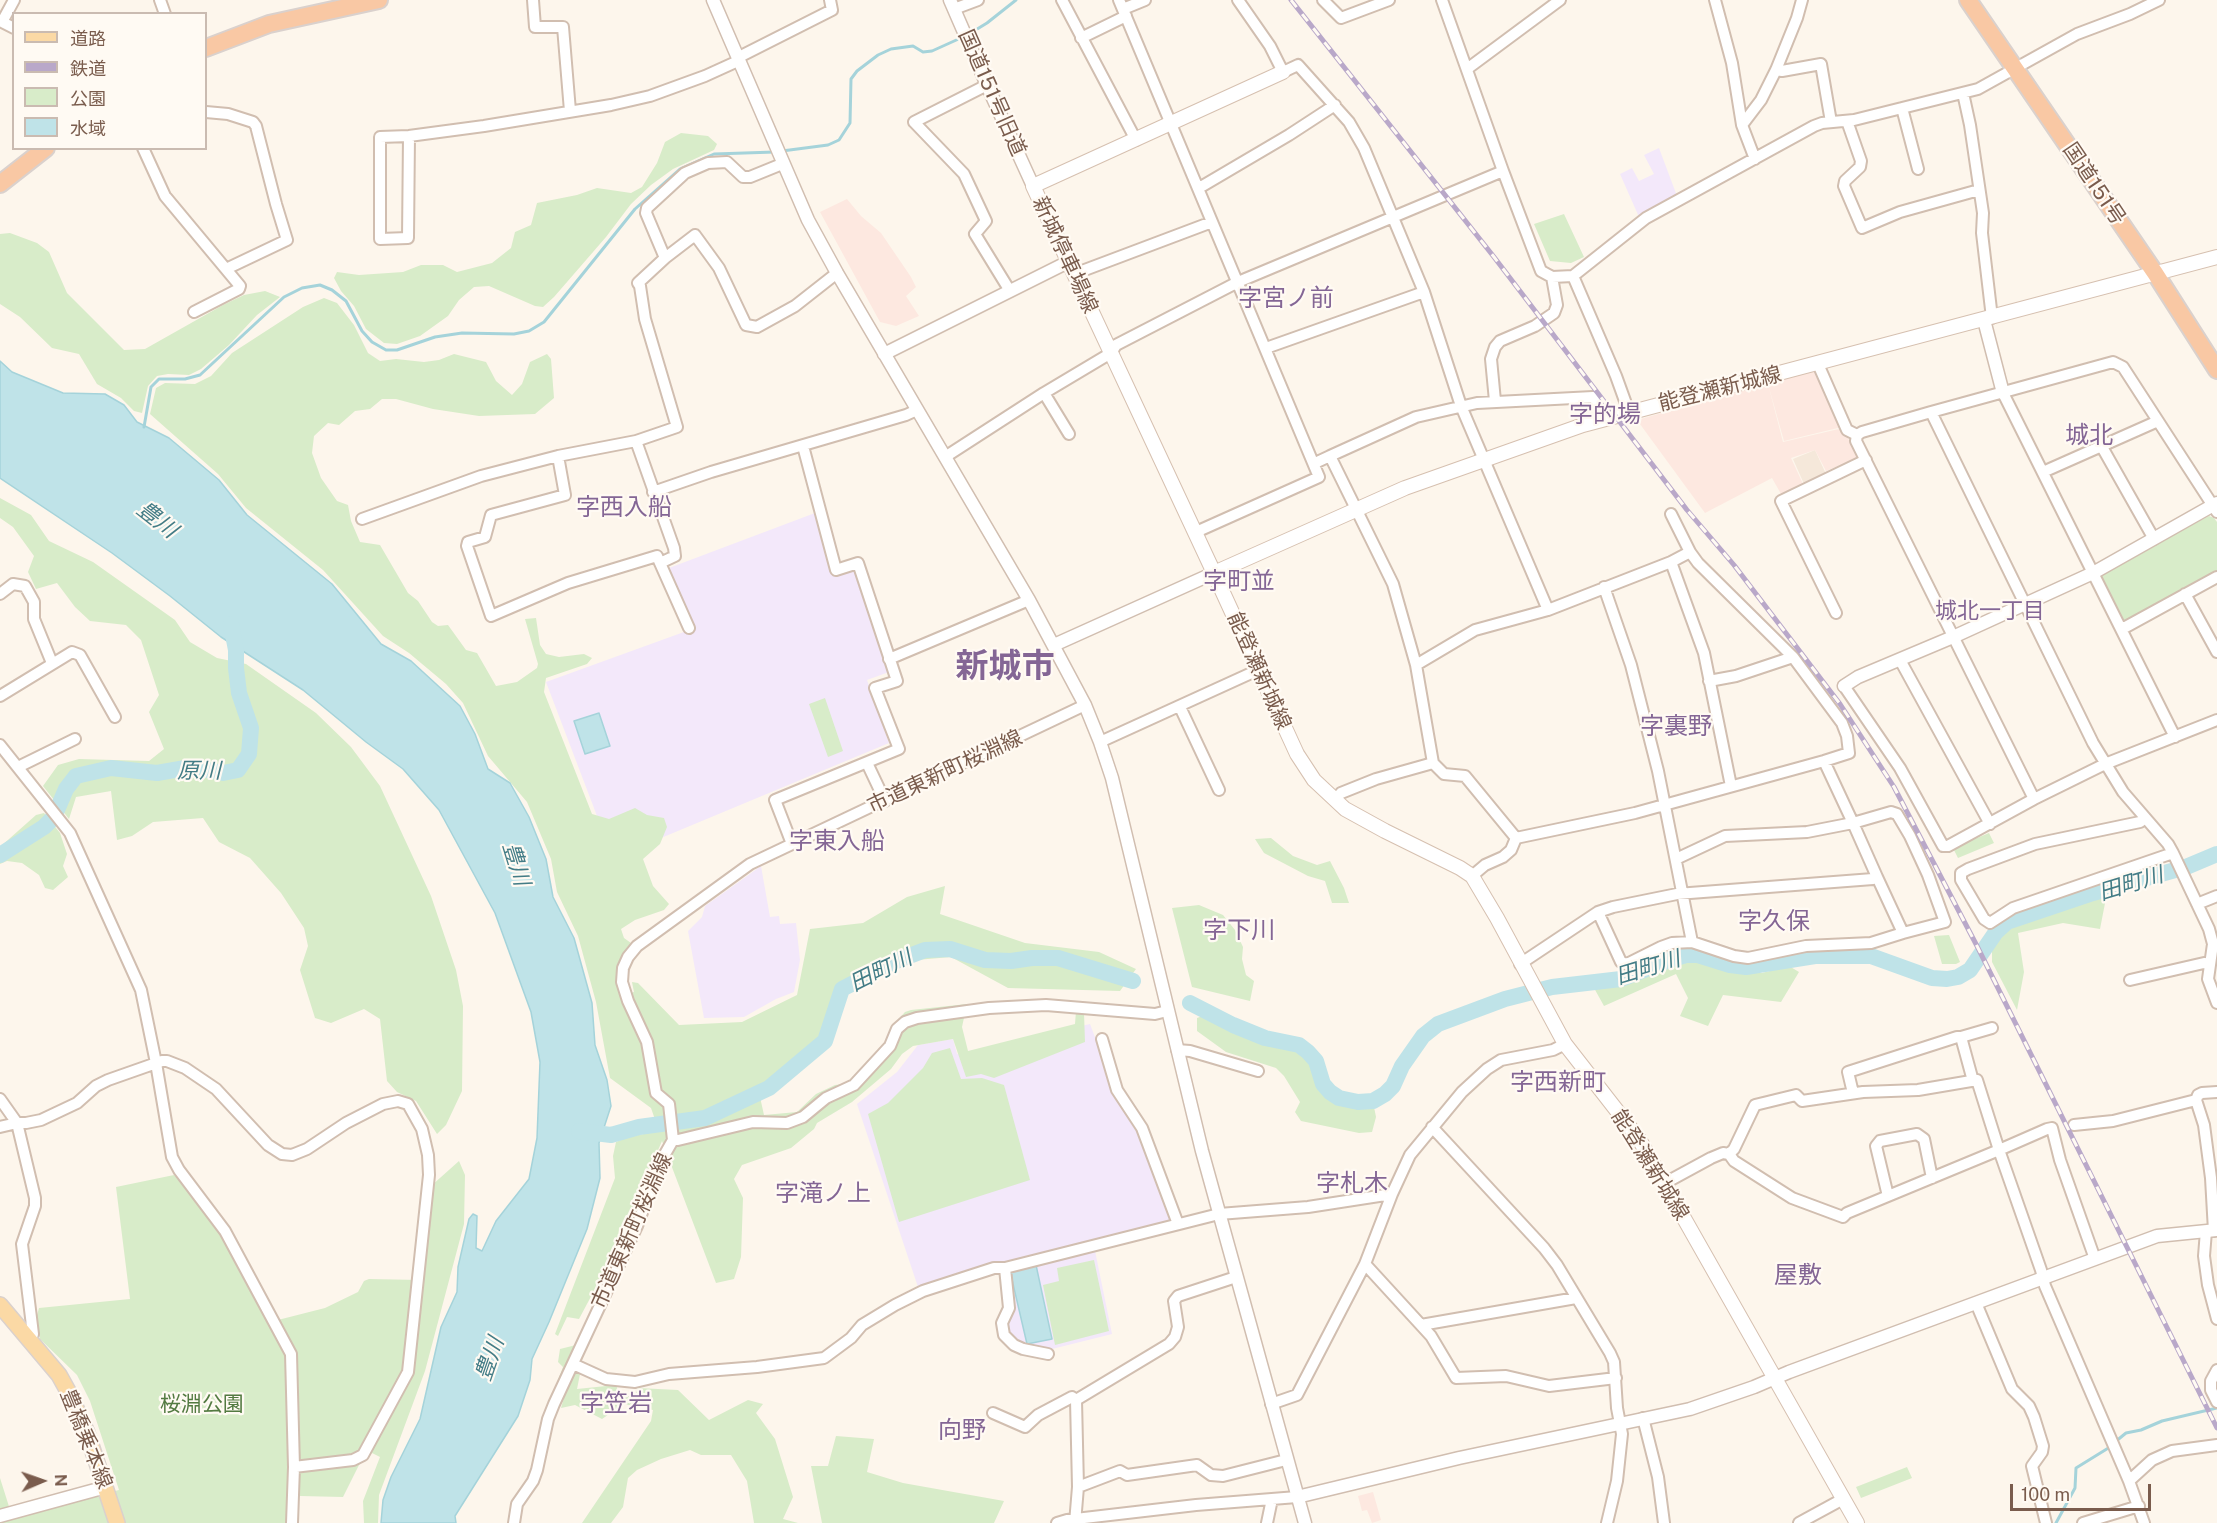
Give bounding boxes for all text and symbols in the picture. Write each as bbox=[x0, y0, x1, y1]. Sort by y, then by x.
legend bbox=[12, 12, 207, 150]
street label: 国道151号旧道 bbox=[953, 26, 1031, 160]
text: 道路 bbox=[70, 28, 106, 49]
text: 鉄道 bbox=[70, 58, 106, 79]
text: 公園 bbox=[70, 88, 106, 109]
text: 水域 bbox=[70, 118, 106, 139]
street label: 国道151号 bbox=[2057, 138, 2131, 230]
street label: 新城停車場線 bbox=[1027, 193, 1103, 317]
district label: 字宮ノ前 bbox=[1238, 285, 1334, 313]
street label: 能登瀬新城線 bbox=[1656, 362, 1784, 416]
district label: 字的場 bbox=[1569, 401, 1641, 429]
district label: 城北 bbox=[2065, 422, 2113, 450]
district label: 字西入船 bbox=[576, 494, 672, 522]
water label: 豊川 bbox=[132, 496, 182, 544]
district label: 字町並 bbox=[1203, 568, 1275, 596]
district label: 城北一丁目 bbox=[1935, 598, 2045, 624]
street label: 能登瀬新城線 bbox=[1222, 608, 1296, 734]
district label: 新城市 bbox=[956, 647, 1054, 687]
district label: 字裏野 bbox=[1640, 713, 1712, 741]
street label: 市道東新町桜淵線 bbox=[864, 725, 1026, 819]
water label: 原川 bbox=[177, 758, 221, 784]
district label: 字東入船 bbox=[789, 828, 885, 856]
water label: 豊川 bbox=[497, 839, 535, 889]
water label: 田町川 bbox=[2096, 862, 2166, 906]
district label: 字久保 bbox=[1738, 908, 1810, 936]
district label: 字下川 bbox=[1203, 917, 1275, 945]
water label: 田町川 bbox=[846, 945, 916, 997]
water label: 田町川 bbox=[1613, 946, 1683, 990]
district label: 字西新町 bbox=[1510, 1069, 1606, 1097]
street label: 能登瀬新城線 bbox=[1606, 1105, 1694, 1225]
street label: 市道東新町桜淵線 bbox=[586, 1149, 678, 1313]
district label: 字札木 bbox=[1316, 1170, 1388, 1198]
district label: 字滝ノ上 bbox=[775, 1180, 871, 1208]
district label: 屋敷 bbox=[1774, 1262, 1822, 1290]
water label: 豊川 bbox=[470, 1334, 510, 1384]
street label: 豊橋乗本線 bbox=[55, 1386, 117, 1492]
district label: 字笠岩 bbox=[580, 1390, 652, 1418]
park label: 桜淵公園 bbox=[160, 1392, 244, 1418]
district label: 向野 bbox=[938, 1417, 986, 1445]
north arrow bbox=[12, 1451, 72, 1511]
scale bar bbox=[2013, 1472, 2154, 1510]
text: N bbox=[51, 1474, 70, 1487]
text: 100 m bbox=[2021, 1484, 2070, 1505]

